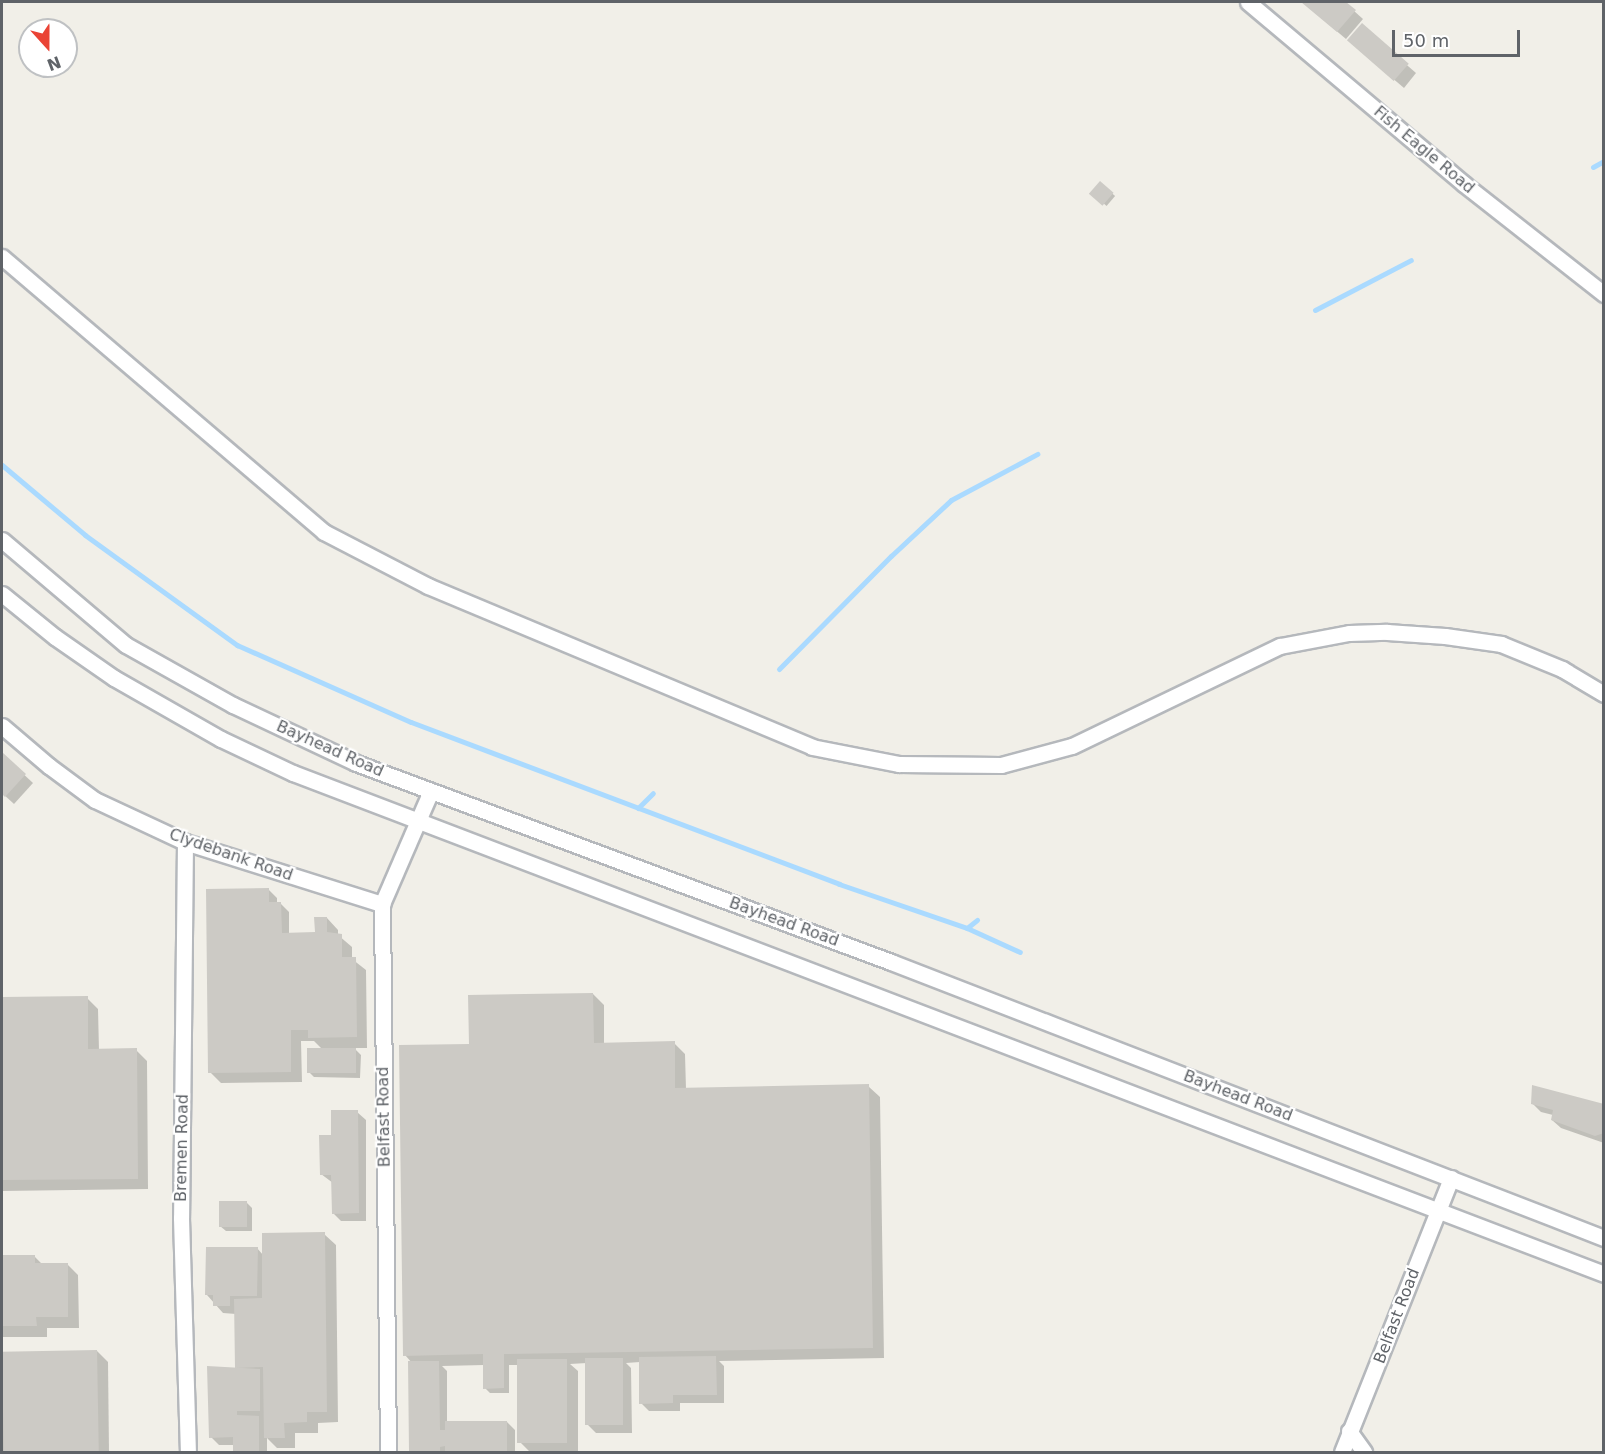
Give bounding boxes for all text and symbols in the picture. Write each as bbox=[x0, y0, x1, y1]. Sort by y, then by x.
north arrow bbox=[18, 18, 78, 78]
scale bar bbox=[1395, 18, 1522, 56]
text: 50 m bbox=[1403, 30, 1449, 51]
text: N bbox=[44, 52, 64, 75]
street label: Fish Eagle Road bbox=[1370, 102, 1478, 198]
street label: Bayhead Road bbox=[273, 717, 387, 781]
street label: Clydebank Road bbox=[167, 825, 295, 885]
street label: Bayhead Road bbox=[726, 893, 842, 951]
street label: Bayhead Road bbox=[1181, 1066, 1295, 1126]
street label: Belfast Road bbox=[374, 1067, 394, 1167]
street label: Bremen Road bbox=[171, 1094, 193, 1202]
street label: Belfast Road bbox=[1370, 1266, 1424, 1366]

